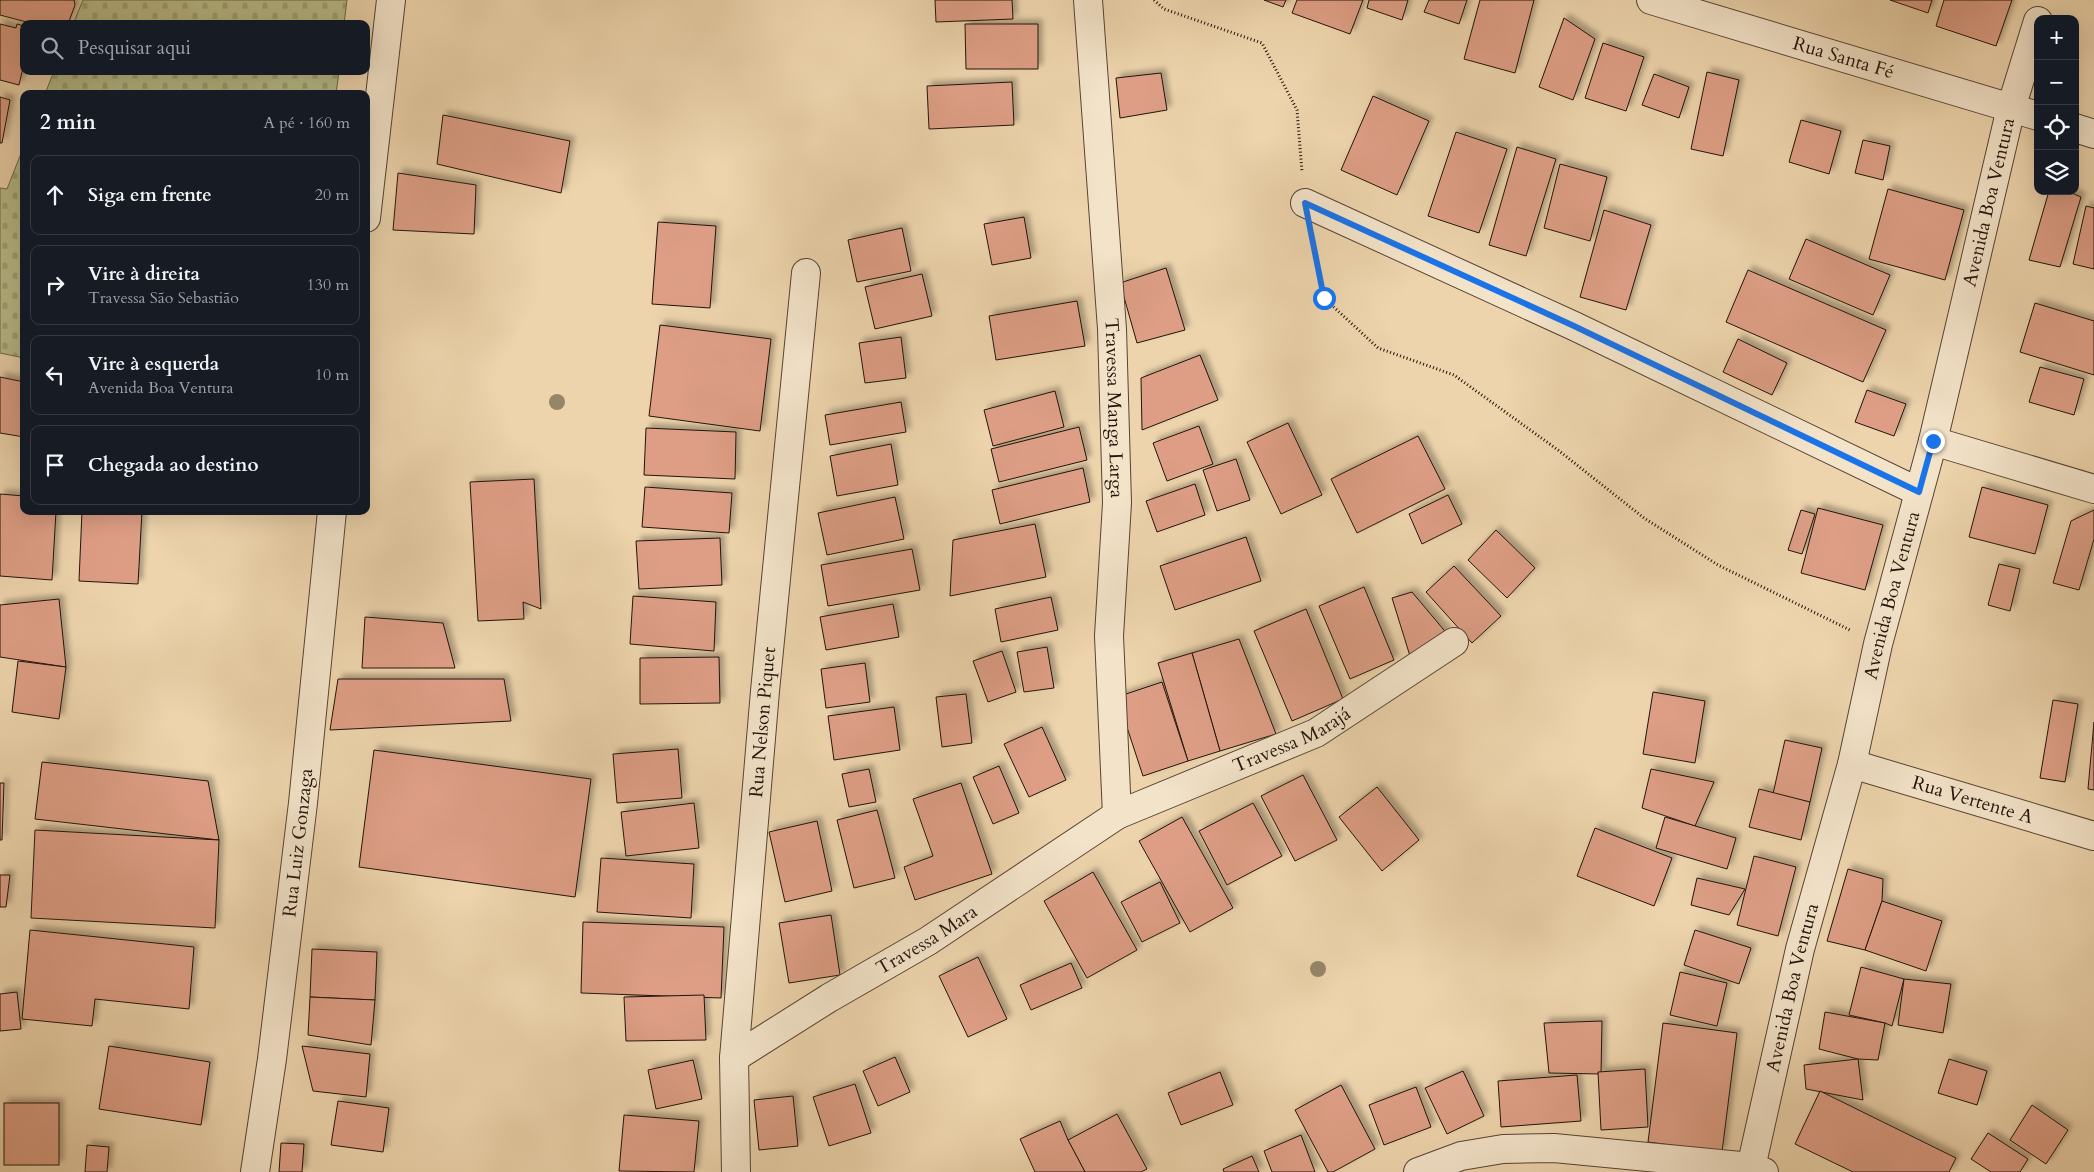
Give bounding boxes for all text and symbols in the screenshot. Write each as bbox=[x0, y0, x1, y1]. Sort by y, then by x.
map controls bbox=[2034, 15, 2079, 195]
button: + bbox=[2034, 15, 2079, 60]
search box bbox=[20, 20, 370, 75]
street label: Rua Santa Fé bbox=[1790, 30, 1897, 85]
icon: search bbox=[38, 34, 66, 62]
text: Pesquisar aqui bbox=[78, 35, 191, 61]
button: − bbox=[2034, 60, 2079, 105]
button: locate bbox=[2034, 105, 2079, 150]
text: 2 min bbox=[40, 108, 96, 137]
text: A pé · 160 m bbox=[263, 112, 350, 134]
street label: Avenida Boa Ventura bbox=[1957, 115, 2021, 289]
button: layers bbox=[2034, 150, 2079, 195]
icon: ahead bbox=[41, 181, 69, 209]
text: Siga em frente bbox=[88, 182, 212, 208]
text: 20 m bbox=[315, 184, 349, 206]
text: Vire à direita bbox=[88, 261, 200, 287]
icon: right bbox=[41, 271, 69, 299]
text: 130 m bbox=[307, 274, 349, 296]
text: Travessa São Sebastião bbox=[88, 287, 239, 309]
route start bbox=[1313, 287, 1336, 310]
street label: Travessa Manga Larga bbox=[1098, 317, 1130, 498]
text: Vire à esquerda bbox=[88, 351, 219, 377]
icon: left bbox=[41, 361, 69, 389]
text: 10 m bbox=[315, 364, 349, 386]
text: Avenida Boa Ventura bbox=[88, 377, 234, 399]
route end bbox=[1922, 430, 1945, 453]
icon: arrive bbox=[41, 451, 69, 479]
text: Chegada ao destino bbox=[88, 452, 259, 478]
street label: Avenida Boa Ventura bbox=[1858, 508, 1926, 682]
street label: Rua Nelson Piquet bbox=[743, 646, 782, 799]
street label: Travessa Marajá bbox=[1229, 701, 1356, 779]
street label: Rua Luiz Gonzaga bbox=[276, 767, 319, 919]
street label: Rua Vertente A bbox=[1909, 770, 2037, 830]
street label: Travessa Mara bbox=[871, 899, 982, 981]
street label: Avenida Boa Ventura bbox=[1760, 900, 1825, 1075]

